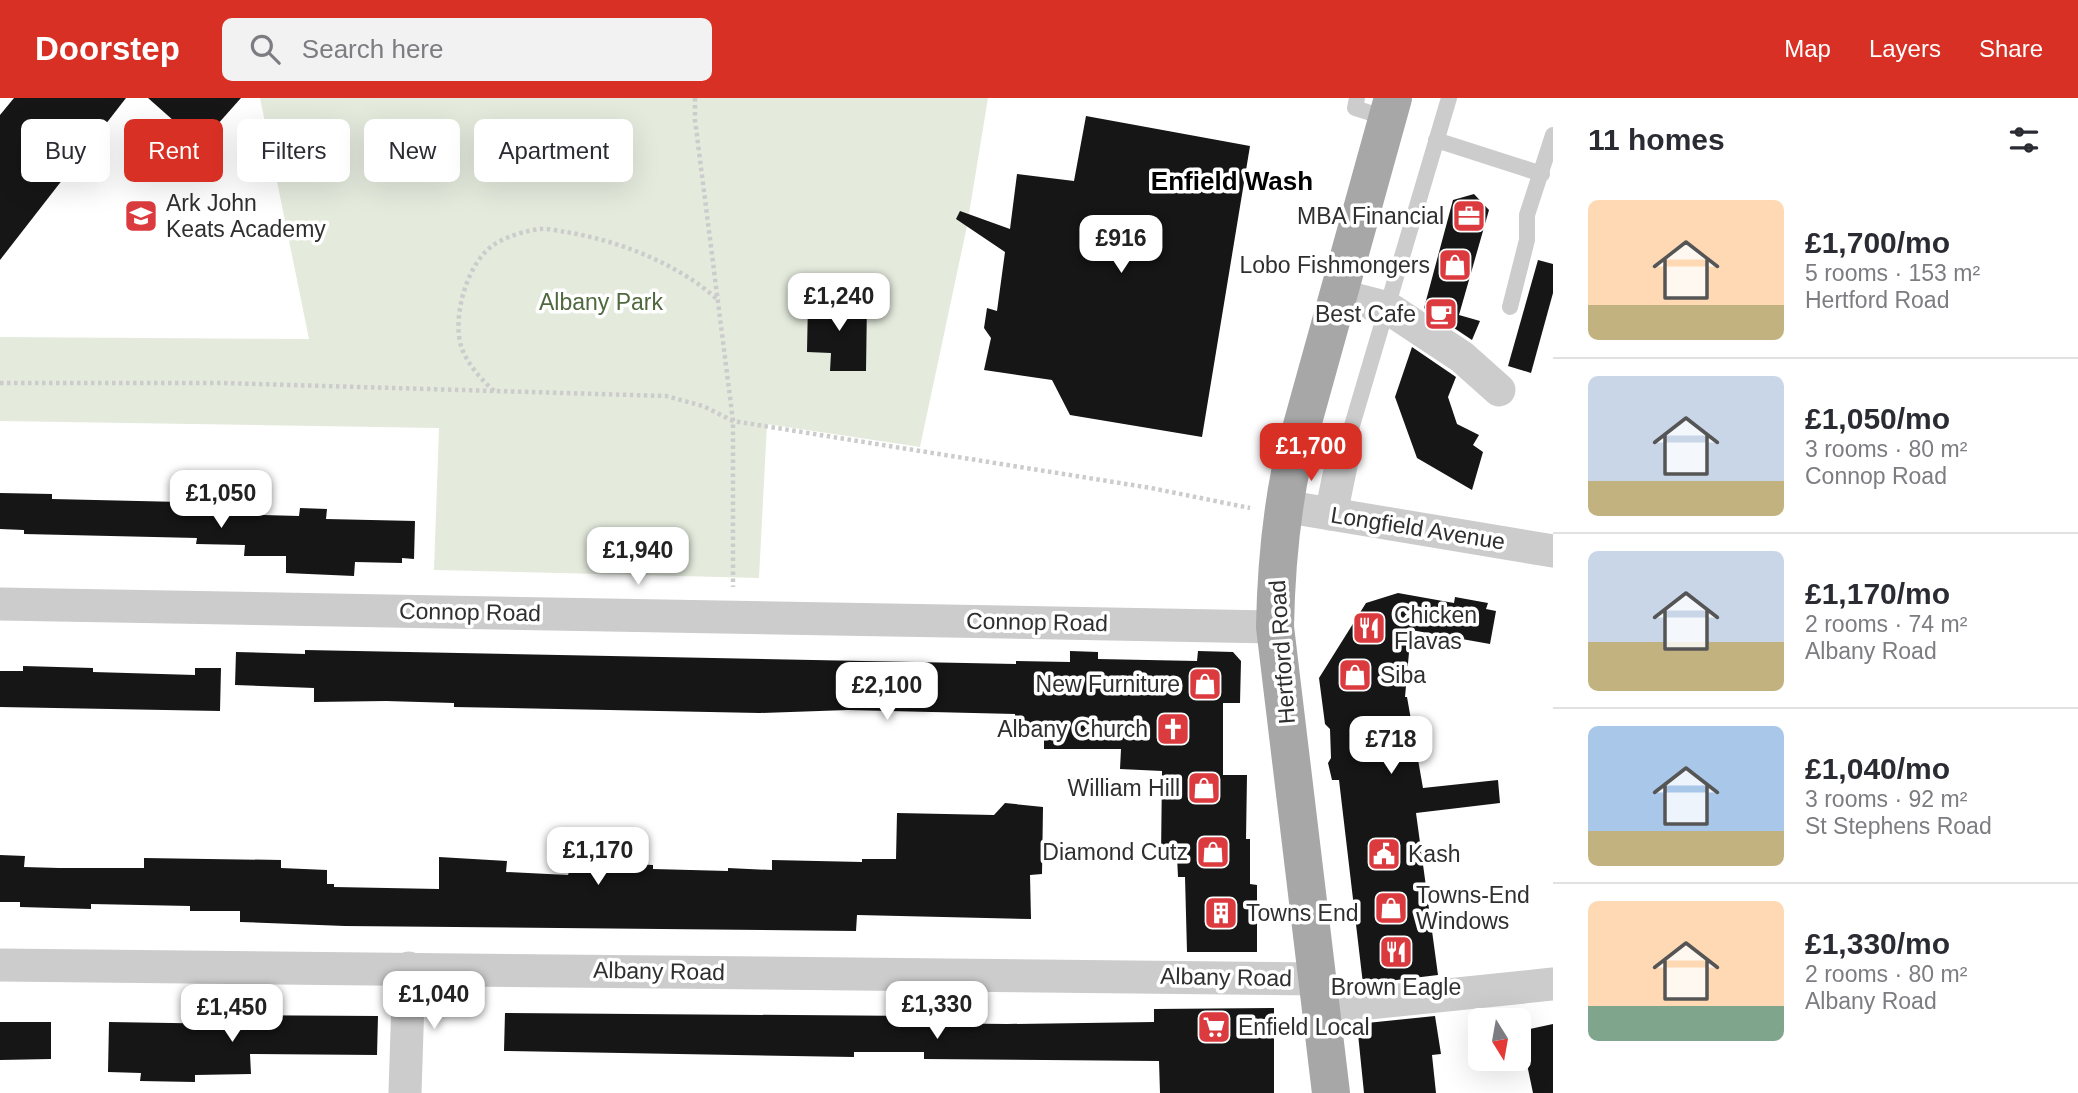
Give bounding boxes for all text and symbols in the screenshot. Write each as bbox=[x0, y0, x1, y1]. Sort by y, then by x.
search box bbox=[222, 18, 712, 81]
text: Doorstep bbox=[35, 30, 180, 67]
icon: search bbox=[246, 30, 284, 68]
text: Search here bbox=[302, 34, 444, 64]
text: Map bbox=[1784, 35, 1831, 62]
text: Layers bbox=[1869, 35, 1941, 62]
text: Share bbox=[1979, 35, 2043, 62]
chip: Buy bbox=[21, 119, 110, 182]
chip: Rent bbox=[124, 119, 223, 182]
chip: Filters bbox=[237, 119, 350, 182]
chip: New bbox=[364, 119, 460, 182]
chip: Apartment bbox=[474, 119, 633, 182]
icon: filters bbox=[2005, 121, 2043, 159]
text: 11 homes bbox=[1588, 123, 1725, 156]
district label: Enfield Wash bbox=[1151, 166, 1313, 196]
place label: Ark John Keats Academy bbox=[166, 190, 326, 242]
school or university icon: Ark John Keats Academy bbox=[122, 197, 160, 235]
office icon: MBA Financial bbox=[1450, 197, 1488, 235]
place label: MBA Financial bbox=[1297, 203, 1444, 229]
pin: £916 bbox=[1080, 216, 1162, 275]
text: £916 bbox=[1095, 225, 1147, 251]
text: £1,700/mo bbox=[1805, 226, 1950, 259]
icon: home bbox=[1644, 228, 1728, 312]
shop icon: Lobo Fishmongers bbox=[1436, 246, 1474, 284]
place label: Lobo Fishmongers bbox=[1240, 252, 1430, 278]
text: 5 rooms · 153 m² bbox=[1805, 260, 1980, 286]
pin: £1,240 bbox=[782, 274, 896, 333]
text: £1,240 bbox=[804, 283, 874, 309]
text: Hertford Road bbox=[1805, 287, 1949, 313]
park label: Albany Park bbox=[539, 289, 663, 315]
cafe icon: Best Cafe bbox=[1422, 295, 1460, 333]
place label: Best Cafe bbox=[1315, 301, 1416, 327]
text: £1,050/mo bbox=[1805, 402, 1950, 435]
icon: home bbox=[1644, 404, 1728, 488]
pin: £1,700 bbox=[1254, 424, 1368, 483]
text: £1,700 bbox=[1276, 433, 1346, 459]
text: 3 rooms · 80 m² bbox=[1805, 436, 1967, 462]
text: Connop Road bbox=[1805, 463, 1947, 489]
pin: £1,050 bbox=[164, 470, 278, 530]
text: £1,050 bbox=[186, 480, 256, 506]
street label: Longfield Avenue bbox=[1329, 501, 1507, 555]
pin: £1,940 bbox=[581, 528, 695, 587]
text: £1,940 bbox=[603, 537, 673, 563]
text: £1,170/mo bbox=[1805, 577, 1950, 610]
street label: Hertford Road bbox=[1264, 579, 1300, 725]
icon: home bbox=[1644, 579, 1728, 663]
street label: Connop Road bbox=[399, 598, 541, 626]
place label: Chicken Flavas bbox=[1394, 602, 1477, 654]
street label: Connop Road bbox=[966, 608, 1108, 636]
restaurant icon: Chicken Flavas bbox=[1350, 609, 1388, 647]
text: 2 rooms · 74 m² bbox=[1805, 611, 1967, 637]
text: Albany Road bbox=[1805, 638, 1937, 664]
shop icon: Siba bbox=[1336, 656, 1374, 694]
pin: £2,100 bbox=[830, 662, 944, 722]
place label: Siba bbox=[1380, 662, 1426, 688]
shop icon: New Furniture bbox=[1186, 665, 1224, 703]
place label: New Furniture bbox=[1036, 671, 1180, 697]
text: £2,100 bbox=[852, 672, 922, 698]
church icon: Albany Church bbox=[1154, 710, 1192, 748]
place label: Albany Church bbox=[997, 716, 1148, 742]
pin: £718 bbox=[1350, 716, 1432, 776]
text: £718 bbox=[1365, 726, 1417, 752]
text: £1,040/mo bbox=[1805, 752, 1950, 785]
icon: home bbox=[1644, 754, 1728, 838]
shop icon: William Hill bbox=[1185, 769, 1223, 807]
place label: William Hill bbox=[1068, 775, 1180, 801]
text: 3 rooms · 92 m² bbox=[1805, 786, 1967, 812]
text: St Stephens Road bbox=[1805, 813, 1992, 839]
pin: £1,170 bbox=[541, 828, 655, 887]
shop icon: Diamond Cutz bbox=[1194, 833, 1232, 871]
public building icon: Kash bbox=[1365, 835, 1403, 873]
text: £1,170 bbox=[563, 837, 633, 863]
place label: Diamond Cutz bbox=[1042, 839, 1188, 865]
place label: Kash bbox=[1408, 841, 1460, 867]
place label: Towns-End Windows bbox=[1416, 882, 1530, 934]
shop icon: Towns-End Windows bbox=[1372, 889, 1410, 927]
building icon: Towns End bbox=[1202, 894, 1240, 932]
place label: Towns End bbox=[1246, 900, 1359, 926]
text: £1,330/mo bbox=[1805, 927, 1950, 960]
icon: home bbox=[1644, 929, 1728, 1013]
restaurant icon: Brown Eagle bbox=[1377, 933, 1415, 971]
street label: Albany Road bbox=[593, 957, 725, 985]
text: 2 rooms · 80 m² bbox=[1805, 961, 1967, 987]
street label: Albany Road bbox=[1160, 963, 1292, 991]
pin: £1,040 bbox=[377, 972, 491, 1031]
place label: Brown Eagle bbox=[1331, 974, 1461, 1000]
text: £1,040 bbox=[399, 981, 469, 1007]
pin: £1,330 bbox=[880, 982, 994, 1041]
pin: £1,450 bbox=[175, 984, 289, 1044]
text: Albany Road bbox=[1805, 988, 1937, 1014]
text: £1,330 bbox=[902, 991, 972, 1017]
text: £1,450 bbox=[197, 994, 267, 1020]
supermarket icon: Enfield Local bbox=[1195, 1008, 1233, 1046]
north arrow bbox=[1468, 1008, 1531, 1071]
map controls bbox=[1468, 1008, 1531, 1071]
place label: Enfield Local bbox=[1238, 1014, 1370, 1040]

